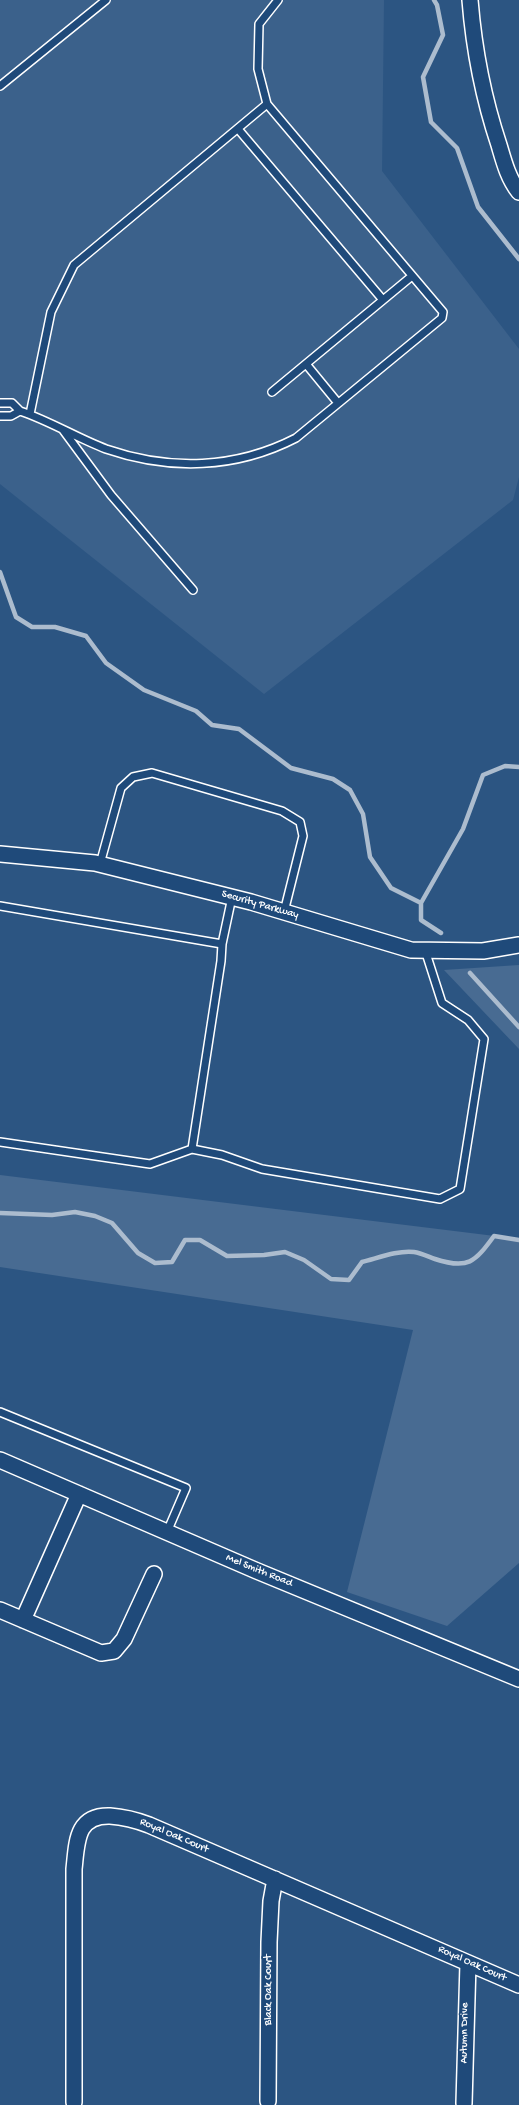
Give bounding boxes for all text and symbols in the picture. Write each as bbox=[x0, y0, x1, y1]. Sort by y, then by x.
street label: Security Parkway bbox=[220, 888, 300, 922]
street label: Mel Smith Road bbox=[224, 1552, 294, 1590]
street label: Royal Oak Court bbox=[138, 1816, 210, 1856]
street label: Royal Oak Court bbox=[436, 1943, 508, 1985]
street label: Black Oak Court bbox=[262, 1955, 276, 2025]
street label: Autumn Drive bbox=[458, 2002, 472, 2064]

